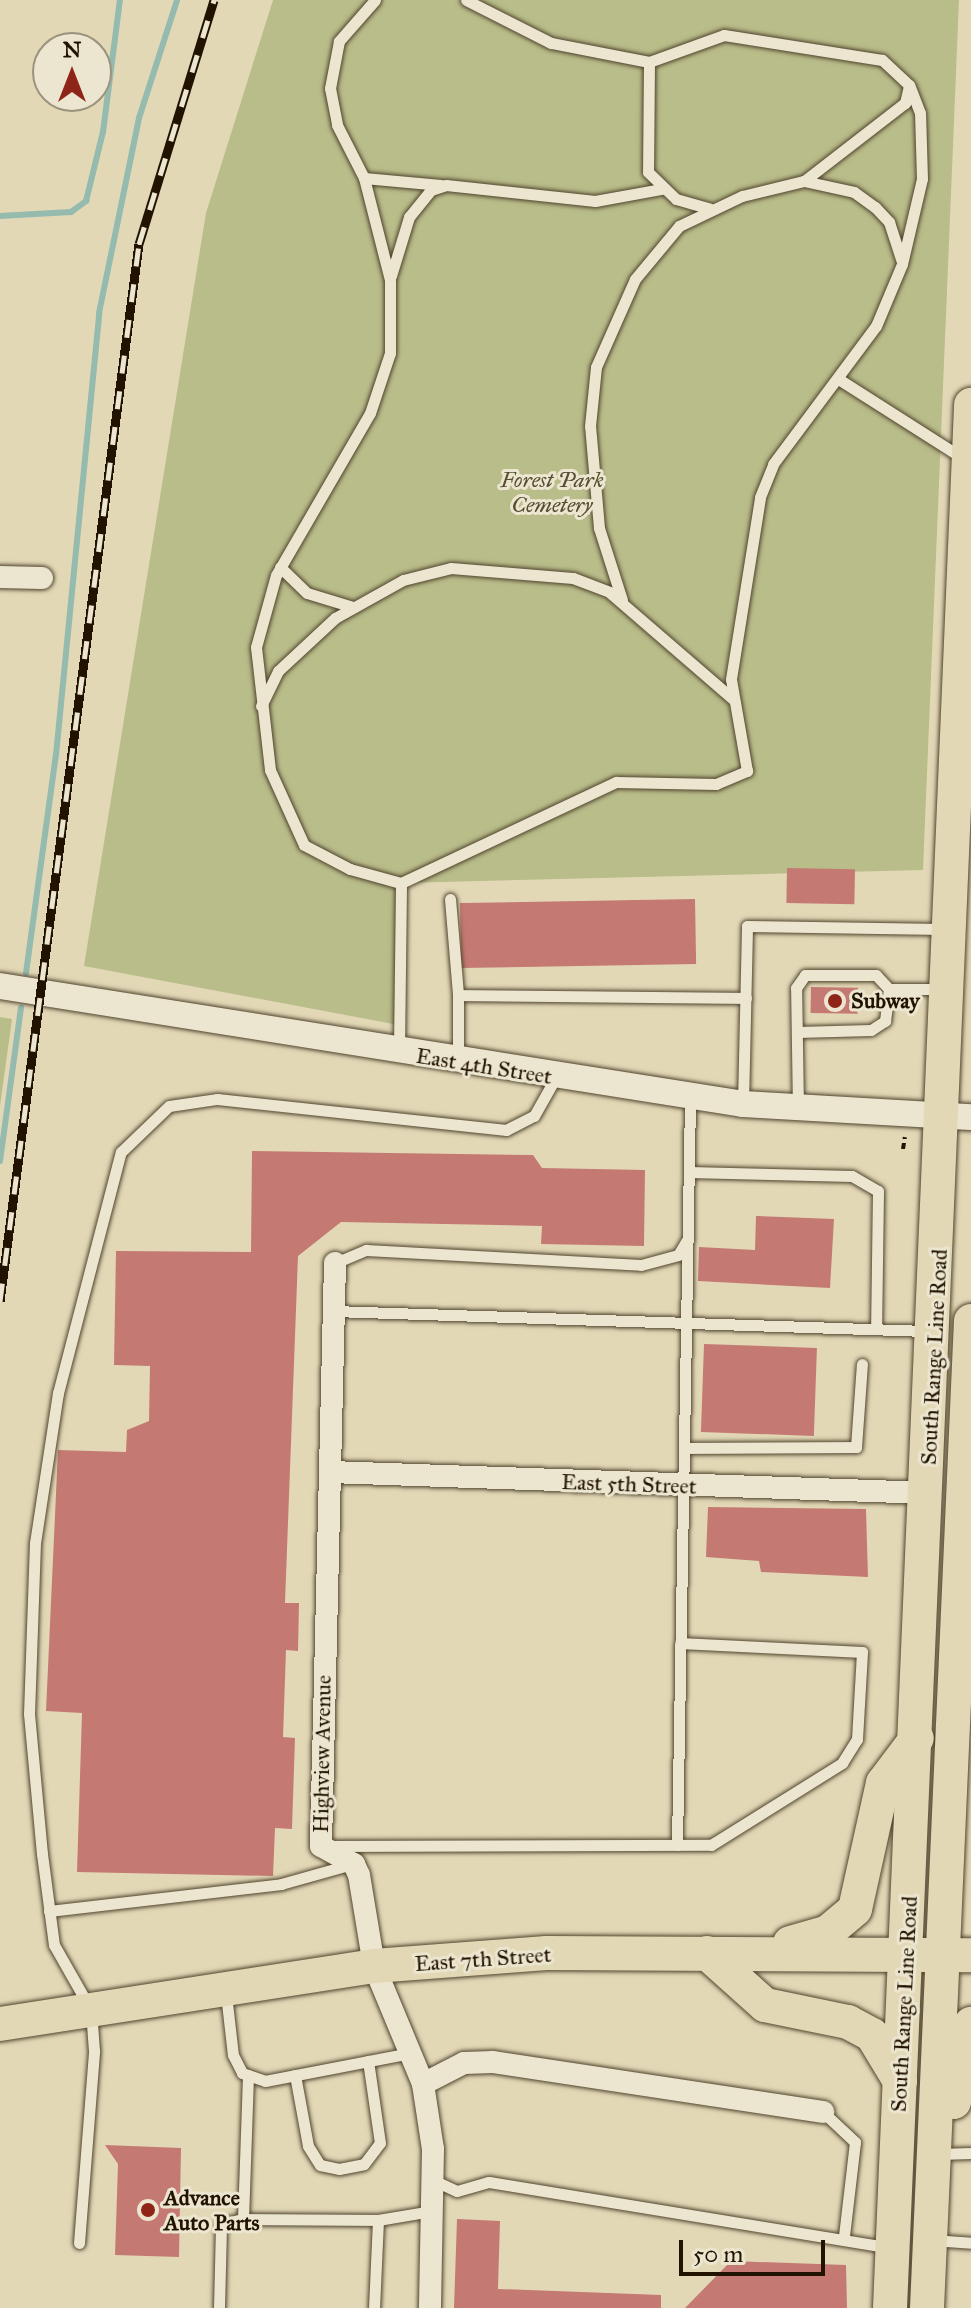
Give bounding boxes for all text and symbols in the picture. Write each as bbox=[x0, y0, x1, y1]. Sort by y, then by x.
north arrow bbox=[32, 32, 112, 112]
text: N bbox=[63, 36, 81, 63]
park label: Forest Park Cemetery bbox=[501, 466, 603, 518]
place label: Subway bbox=[851, 988, 920, 1014]
marker: Subway bbox=[826, 992, 844, 1010]
street label: East 4th Street bbox=[414, 1042, 554, 1090]
street label: South Range Line Road bbox=[915, 1248, 953, 1466]
street label: East 5th Street bbox=[561, 1468, 697, 1500]
street label: Highview Avenue bbox=[307, 1675, 337, 1833]
street label: South Range Line Road bbox=[885, 1895, 923, 2113]
street label: East 7th Street bbox=[414, 1941, 552, 1977]
place label: Advance Auto Parts bbox=[164, 2184, 260, 2236]
marker: Advance Auto Parts bbox=[139, 2201, 157, 2219]
scale bar bbox=[683, 2224, 829, 2274]
text: 50 m bbox=[693, 2239, 743, 2269]

